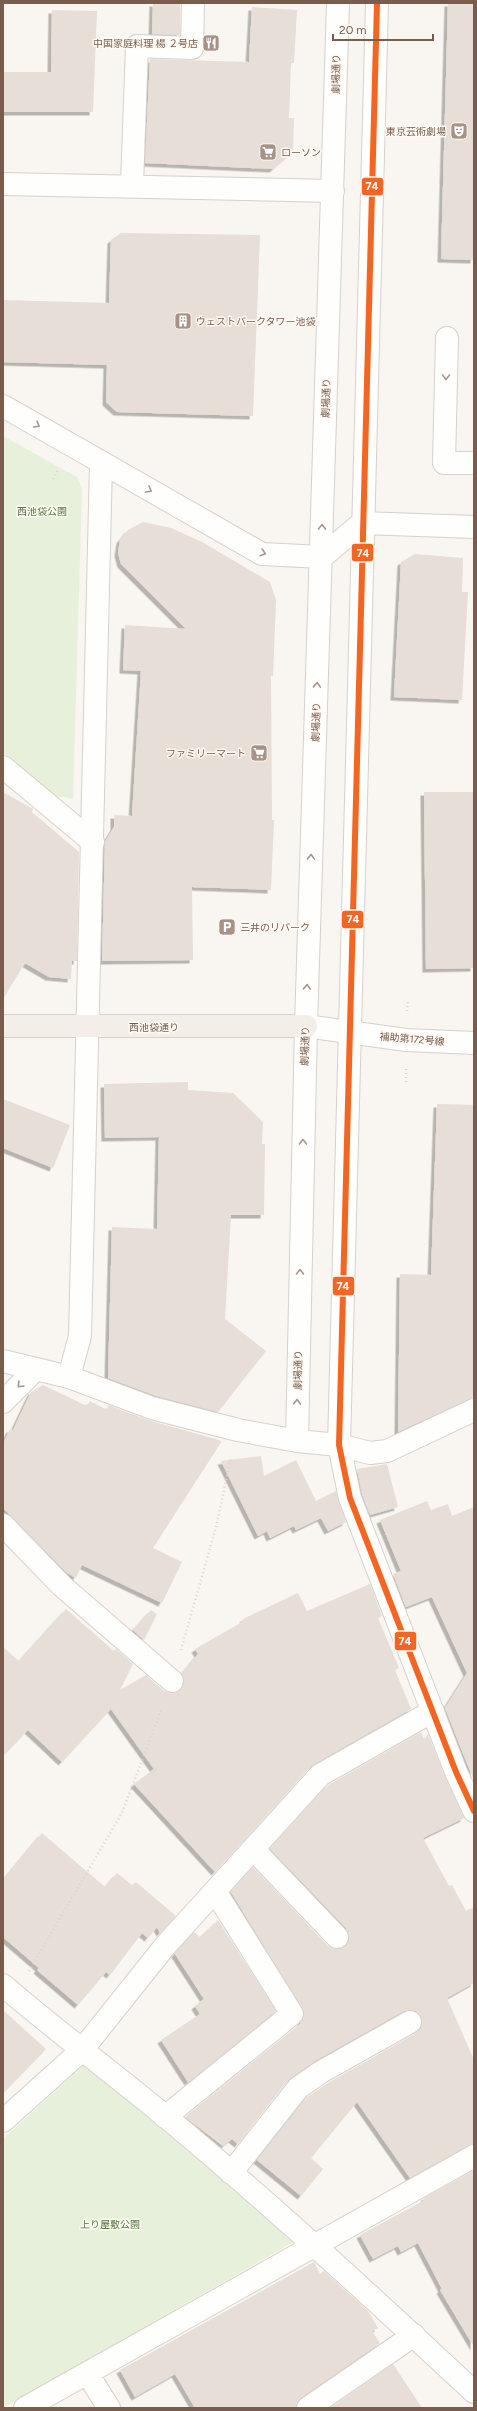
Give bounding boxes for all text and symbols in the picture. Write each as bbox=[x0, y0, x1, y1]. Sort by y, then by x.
scale bar bbox=[333, 16, 433, 42]
text: 20 m bbox=[339, 23, 367, 37]
restaurant icon: 中国家庭料理 楊 ２号店 bbox=[201, 33, 221, 53]
place label: 中国家庭料理 楊 ２号店 bbox=[93, 37, 198, 50]
street label: 劇場通り bbox=[329, 54, 343, 94]
theatre icon: 東京芸術劇場 bbox=[449, 121, 469, 141]
place label: 東京芸術劇場 bbox=[386, 125, 446, 138]
supermarket icon: ローソン bbox=[258, 142, 278, 162]
place label: ローソン bbox=[281, 146, 321, 159]
line badge: 74 bbox=[361, 177, 384, 196]
text: 74 bbox=[365, 180, 379, 193]
building icon: ウェストパークタワー池袋 bbox=[173, 311, 193, 331]
place label: ウェストパークタワー池袋 bbox=[196, 315, 316, 328]
one-way arrow bbox=[442, 374, 450, 380]
street label: 劇場通り bbox=[319, 378, 333, 418]
one-way arrow bbox=[33, 421, 40, 428]
one-way arrow bbox=[145, 486, 152, 493]
park label: 西池袋公園 bbox=[17, 505, 67, 518]
one-way arrow bbox=[318, 524, 326, 530]
line badge: 74 bbox=[351, 543, 374, 562]
text: 74 bbox=[356, 547, 370, 560]
one-way arrow bbox=[259, 548, 266, 557]
one-way arrow bbox=[313, 682, 322, 688]
street label: 劇場通り bbox=[309, 702, 323, 742]
supermarket icon: ファミリーマート bbox=[249, 743, 269, 763]
place label: ファミリーマート bbox=[166, 747, 246, 760]
one-way arrow bbox=[307, 854, 316, 860]
line badge: 74 bbox=[341, 910, 364, 929]
text: 74 bbox=[346, 913, 360, 926]
parking icon: 三井のリパーク bbox=[217, 917, 237, 937]
place label: 三井のリパーク bbox=[240, 921, 310, 934]
one-way arrow bbox=[303, 984, 311, 990]
street label: 西池袋通り bbox=[129, 1021, 179, 1034]
street label: 劇場通り bbox=[298, 1026, 312, 1066]
street label: 補助第172号線 bbox=[379, 1030, 445, 1048]
one-way arrow bbox=[299, 1139, 307, 1145]
one-way arrow bbox=[296, 1269, 304, 1275]
line badge: 74 bbox=[332, 1276, 355, 1296]
text: 74 bbox=[336, 1280, 350, 1293]
street label: 劇場通り bbox=[291, 1350, 305, 1390]
one-way arrow bbox=[17, 1380, 24, 1388]
one-way arrow bbox=[293, 1399, 302, 1405]
line badge: 74 bbox=[394, 1631, 417, 1651]
text: 74 bbox=[398, 1635, 412, 1648]
park label: 上り屋敷公園 bbox=[80, 2218, 140, 2231]

